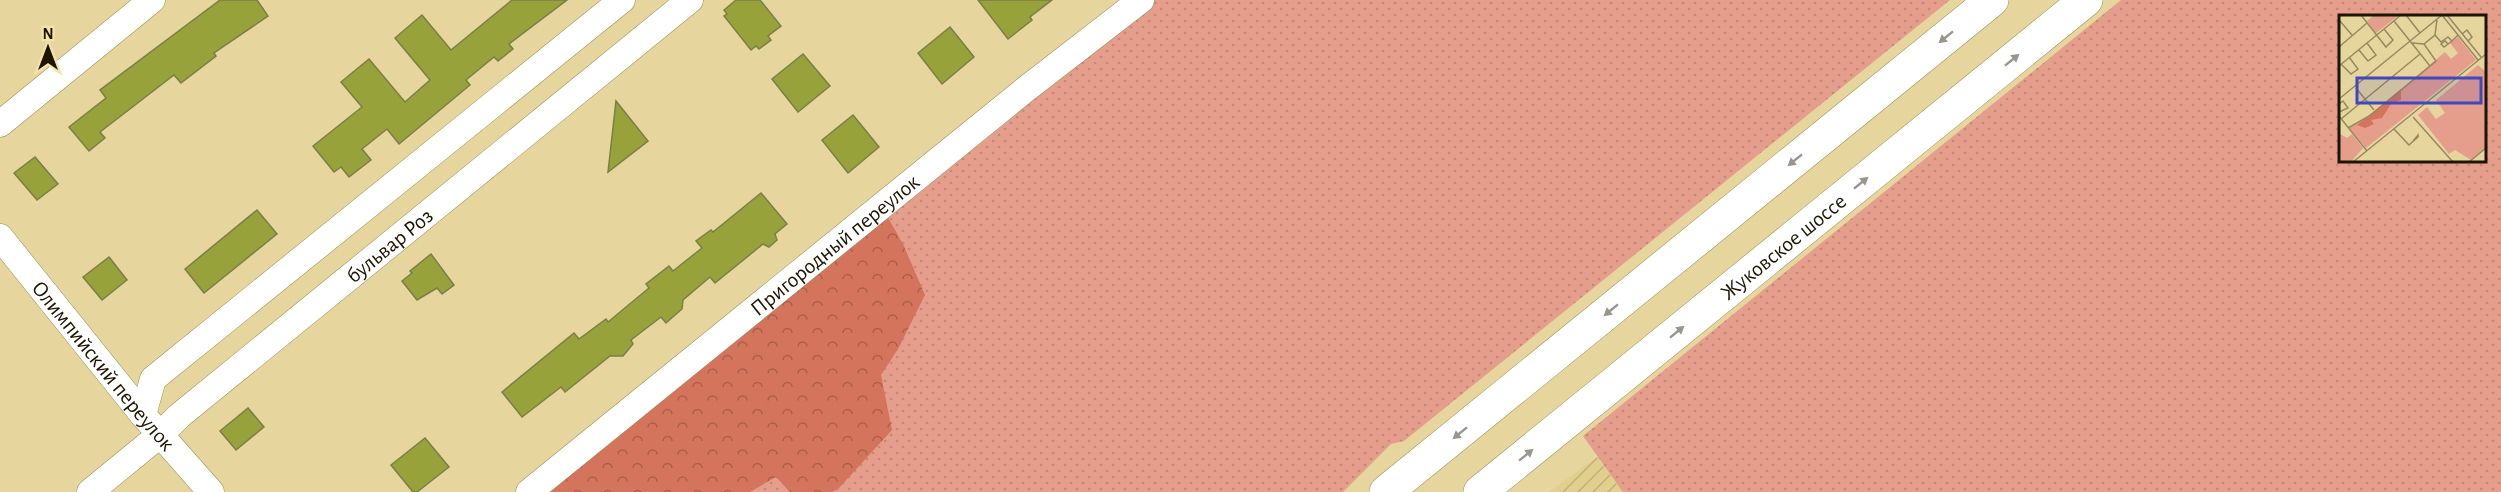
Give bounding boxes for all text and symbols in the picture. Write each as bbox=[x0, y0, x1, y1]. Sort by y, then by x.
inset map bbox=[2339, 15, 2486, 162]
north arrow bbox=[18, 18, 78, 78]
text: N bbox=[42, 26, 54, 42]
one-way arrow bbox=[1939, 30, 1954, 43]
one-way arrow bbox=[2004, 53, 2020, 66]
one-way arrow bbox=[1787, 154, 1803, 167]
street label: Пригородный переулок bbox=[746, 171, 923, 320]
one-way arrow bbox=[1853, 176, 1869, 189]
street label: Жуковское шоссе bbox=[1717, 190, 1850, 304]
street label: бульвар Роз bbox=[342, 204, 437, 287]
street label: Олимпийский переулок bbox=[28, 277, 179, 455]
one-way arrow bbox=[1604, 303, 1619, 316]
one-way arrow bbox=[1669, 326, 1685, 339]
one-way arrow bbox=[1452, 427, 1468, 440]
one-way arrow bbox=[1518, 450, 1533, 462]

